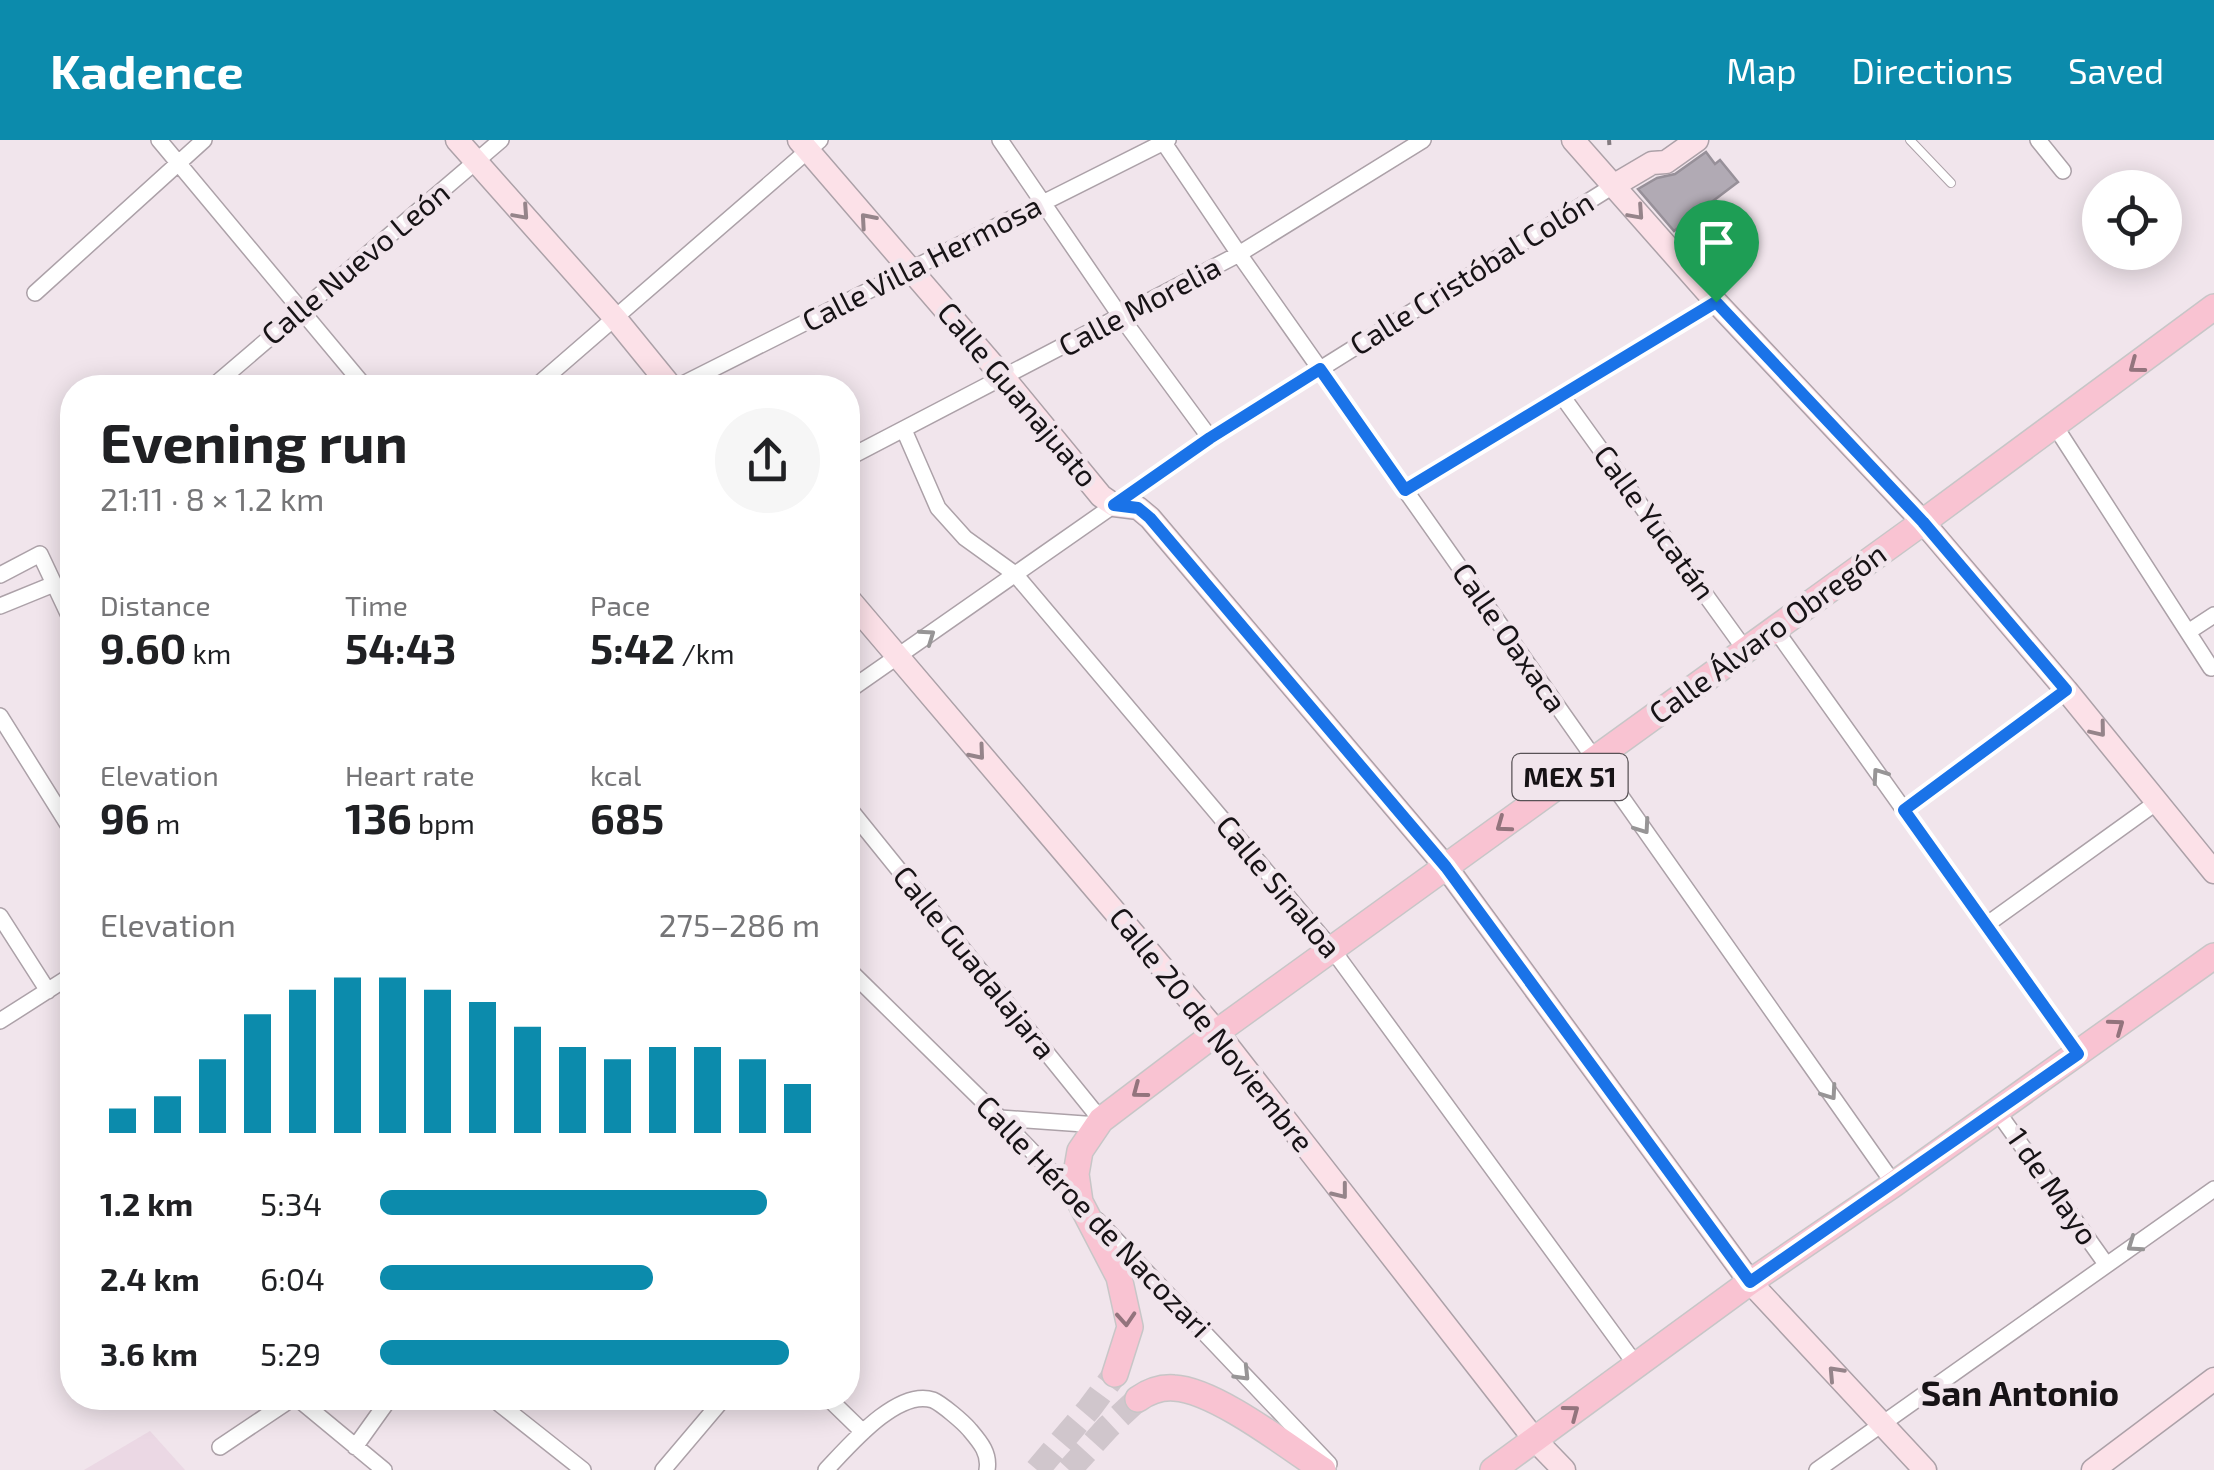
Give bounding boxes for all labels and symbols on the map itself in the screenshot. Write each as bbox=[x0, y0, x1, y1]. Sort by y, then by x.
street label: Calle Nuevo León bbox=[254, 174, 456, 351]
street label: Calle Cristóbal Colón bbox=[1342, 183, 1599, 362]
street label: Calle Villa Hermosa bbox=[796, 186, 1047, 338]
pin bbox=[1674, 200, 1759, 303]
one-way arrow bbox=[510, 201, 528, 220]
one-way arrow bbox=[1626, 201, 1644, 220]
one-way arrow bbox=[861, 213, 879, 232]
street label: Calle Morelia bbox=[1052, 248, 1226, 363]
street label: Calle Guanajuato bbox=[931, 294, 1106, 493]
one-way arrow bbox=[2129, 354, 2147, 371]
street label: Calle Yucatán bbox=[1587, 437, 1724, 606]
street label: Calle Álvaro Obregón bbox=[1641, 534, 1892, 730]
street label: Calle Oaxaca bbox=[1446, 555, 1575, 719]
one-way arrow bbox=[917, 630, 935, 648]
one-way arrow bbox=[2087, 719, 2105, 737]
one-way arrow bbox=[967, 741, 985, 760]
road number: MEX 51 bbox=[1512, 754, 1628, 800]
one-way arrow bbox=[1873, 767, 1891, 786]
street label: Calle Sinaloa bbox=[1210, 807, 1349, 964]
one-way arrow bbox=[1496, 813, 1514, 831]
one-way arrow bbox=[1631, 816, 1649, 835]
street label: Calle Guadalajara bbox=[887, 858, 1064, 1066]
street label: Calle 20 de Noviembre bbox=[1103, 899, 1322, 1158]
one-way arrow bbox=[2106, 1020, 2124, 1037]
one-way arrow bbox=[1132, 1079, 1150, 1097]
one-way arrow bbox=[1818, 1082, 1836, 1100]
street label: Calle Héroe de Nacozari bbox=[970, 1087, 1219, 1344]
street label: 1 de Mayo bbox=[2000, 1121, 2107, 1251]
one-way arrow bbox=[1330, 1180, 1347, 1198]
one-way arrow bbox=[2127, 1233, 2145, 1251]
one-way arrow bbox=[1115, 1311, 1136, 1327]
one-way arrow bbox=[1231, 1362, 1249, 1381]
one-way arrow bbox=[1829, 1366, 1847, 1384]
district label: San Antonio bbox=[1921, 1371, 2119, 1413]
one-way arrow bbox=[1561, 1407, 1579, 1424]

